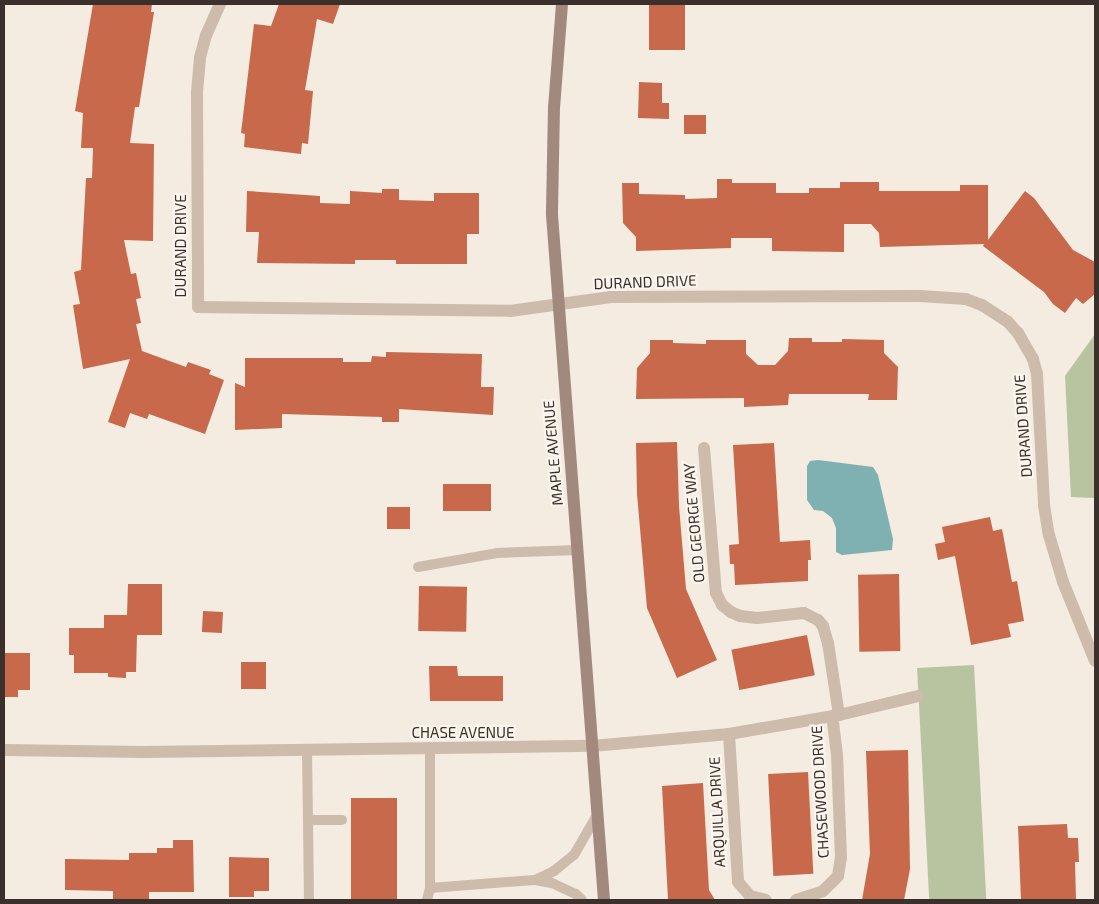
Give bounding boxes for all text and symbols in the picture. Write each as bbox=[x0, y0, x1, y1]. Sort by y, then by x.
street label: DURAND DRIVE bbox=[172, 194, 190, 298]
street label: DURAND DRIVE bbox=[593, 271, 697, 293]
street label: DURAND DRIVE bbox=[1010, 374, 1036, 478]
street label: MAPLE AVENUE bbox=[539, 399, 567, 507]
street label: OLD GEORGE WAY bbox=[680, 462, 708, 584]
street label: CHASE AVENUE bbox=[411, 724, 515, 742]
street label: CHASEWOOD DRIVE bbox=[808, 725, 832, 859]
street label: ARQUILLA DRIVE bbox=[705, 756, 729, 868]

